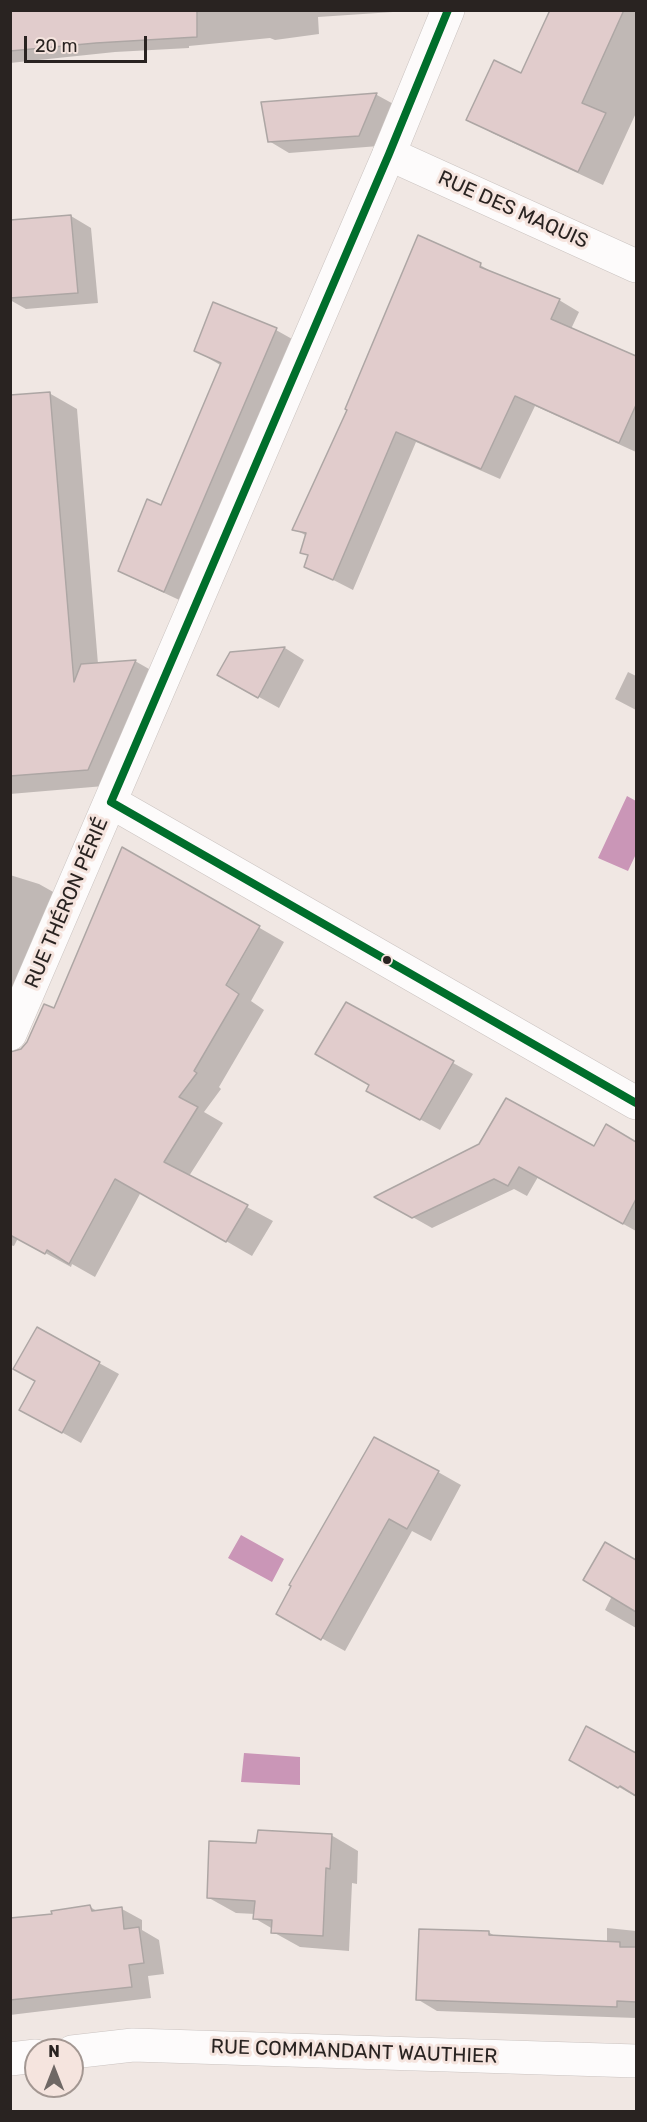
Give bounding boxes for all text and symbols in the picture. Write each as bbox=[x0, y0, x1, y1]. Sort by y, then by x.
scale bar bbox=[27, 24, 150, 62]
text: 20 m bbox=[35, 35, 77, 57]
street label: RUE DES MAQUIS bbox=[434, 166, 592, 254]
street label: RUE THÉRON PÉRIÉ bbox=[20, 814, 114, 992]
unlabelled marker bbox=[381, 954, 393, 966]
street label: RUE COMMANDANT WAUTHIER bbox=[210, 2035, 498, 2069]
north arrow bbox=[24, 2038, 84, 2098]
text: N bbox=[48, 2042, 60, 2061]

